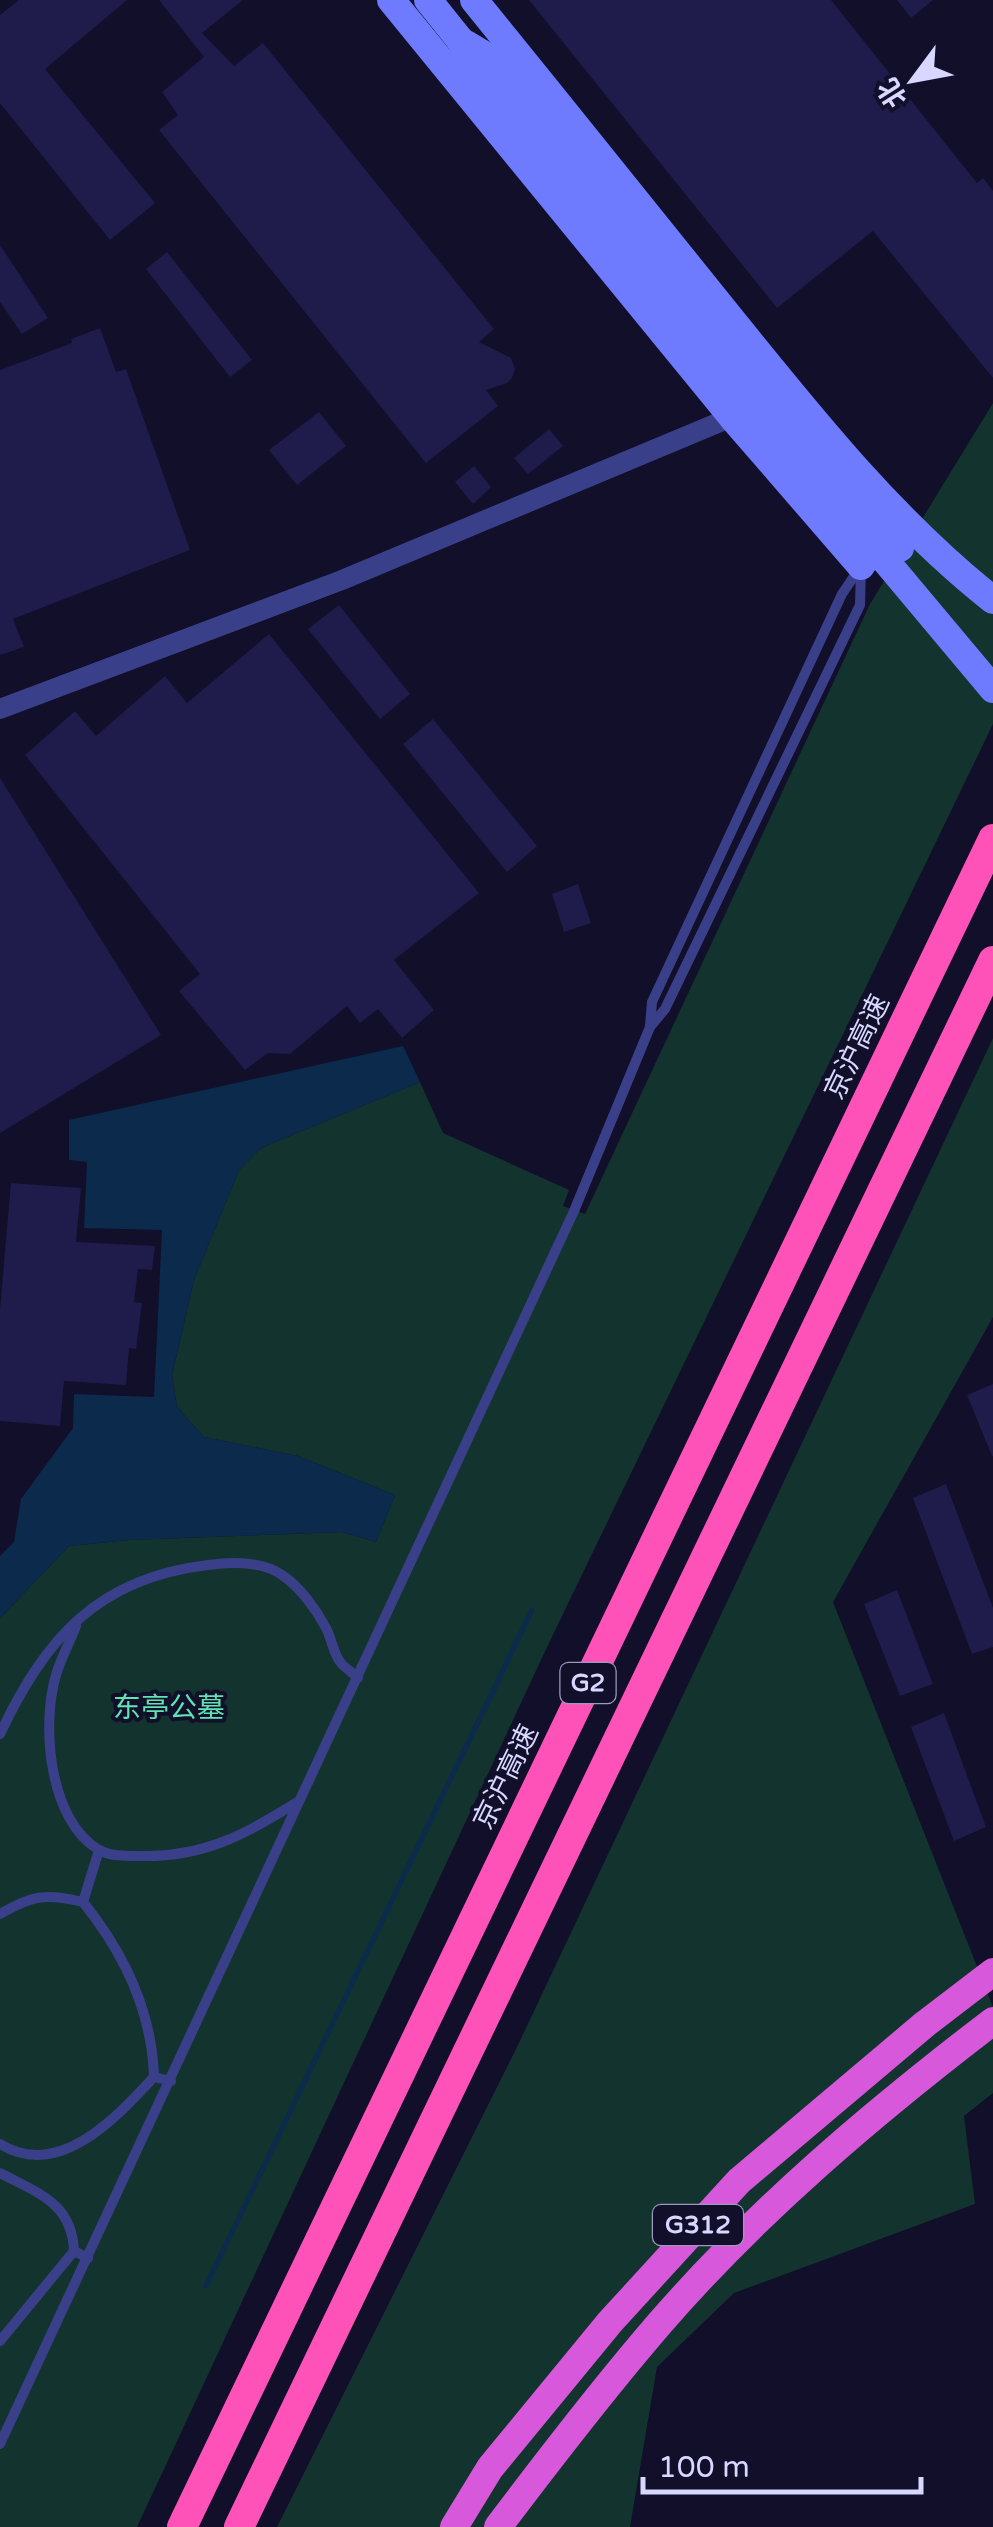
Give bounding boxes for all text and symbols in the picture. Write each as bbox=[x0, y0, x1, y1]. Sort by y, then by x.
north arrow bbox=[863, 30, 963, 130]
text: 北 bbox=[871, 72, 914, 114]
street label: 京沪高速 bbox=[817, 989, 897, 1105]
road number: G2 bbox=[560, 1663, 616, 1703]
park label: 东亭公墓 bbox=[113, 1691, 225, 1725]
street label: 京沪高速 bbox=[466, 1719, 546, 1835]
road number: G312 bbox=[653, 2205, 743, 2245]
scale bar bbox=[643, 2432, 920, 2494]
text: 100 m bbox=[658, 2449, 750, 2486]

